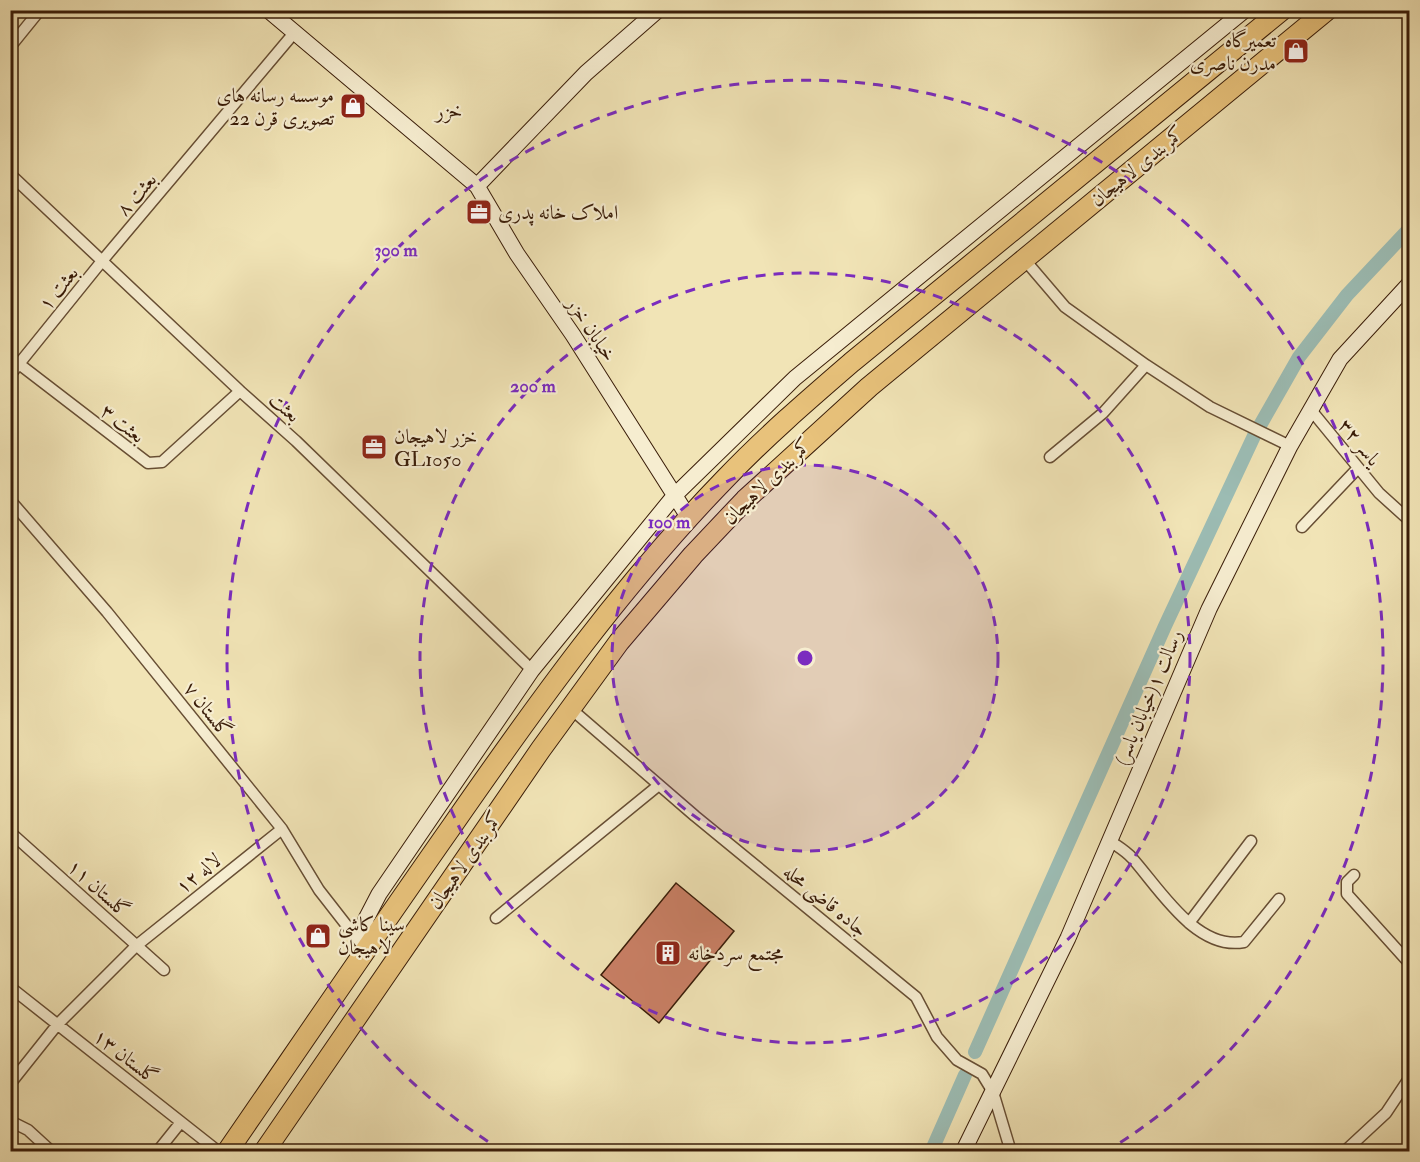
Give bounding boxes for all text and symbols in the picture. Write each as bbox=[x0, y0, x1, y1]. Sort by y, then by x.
place label: تعمیرگاه مدرن ناصری bbox=[1190, 28, 1276, 77]
shop icon: تعمیرگاه مدرن ناصری bbox=[1281, 36, 1311, 66]
place label: موسسه رسانه های تصویری قرن 22 bbox=[216, 83, 334, 131]
shop icon: موسسه رسانه های تصویری قرن 22 bbox=[338, 91, 368, 121]
district label: خزر bbox=[434, 98, 462, 125]
street label: کمربندی لاهیجان bbox=[1085, 121, 1190, 212]
street label: بعثت ۸ bbox=[111, 167, 162, 221]
office icon: املاک خانه پدری bbox=[464, 197, 494, 227]
place label: املاک خانه پدری bbox=[498, 200, 618, 226]
text: 300 m bbox=[374, 239, 419, 262]
street label: بعثت ۱ bbox=[33, 261, 84, 315]
street label: خیابان خزر bbox=[560, 291, 622, 366]
text: 200 m bbox=[510, 375, 557, 398]
street label: بعثت bbox=[264, 387, 306, 428]
street label: بعثت ۳ bbox=[95, 398, 150, 449]
street label: یاسر ۳۲ bbox=[1332, 413, 1387, 473]
place label: خزر لاهیجان GL1050 bbox=[394, 424, 477, 472]
office icon: خزر لاهیجان GL1050 bbox=[359, 432, 389, 462]
street label: کمربندی لاهیجان bbox=[718, 433, 817, 530]
text: 100 m bbox=[648, 511, 691, 534]
street label: رسالت ۱(خیابان یاسر) bbox=[1109, 626, 1189, 769]
centre of rings bbox=[795, 648, 815, 668]
street label: گلستان ۷ bbox=[178, 677, 237, 742]
street label: کمربندی لاهیجان bbox=[422, 806, 508, 914]
street label: لاله ۱۲ bbox=[170, 848, 226, 899]
street label: گلستان ۱۱ bbox=[62, 854, 135, 923]
street label: جاده قاضی محله bbox=[777, 859, 873, 943]
place label: سینا کاشی لاهیجان bbox=[338, 912, 405, 960]
shop icon: سینا کاشی لاهیجان bbox=[303, 921, 333, 951]
building icon: مجتمع سردخانه bbox=[653, 938, 683, 968]
place label: مجتمع سردخانه bbox=[688, 941, 783, 971]
street label: گلستان ۱۳ bbox=[88, 1023, 163, 1089]

